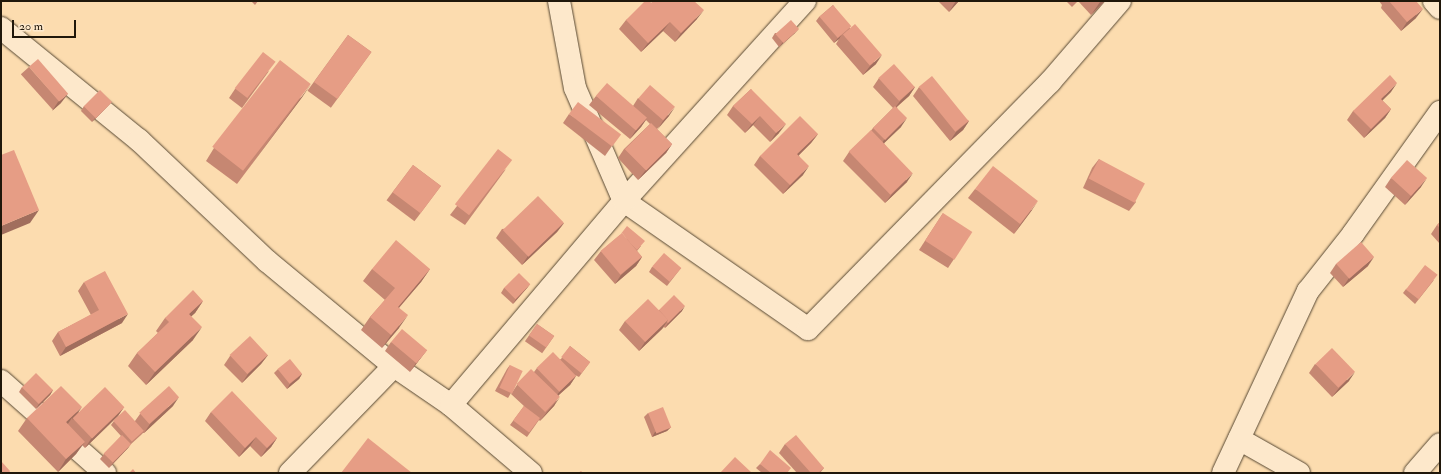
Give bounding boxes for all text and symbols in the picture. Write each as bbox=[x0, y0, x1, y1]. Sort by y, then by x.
scale bar bbox=[14, 12, 78, 38]
text: 20 m bbox=[19, 19, 43, 34]

